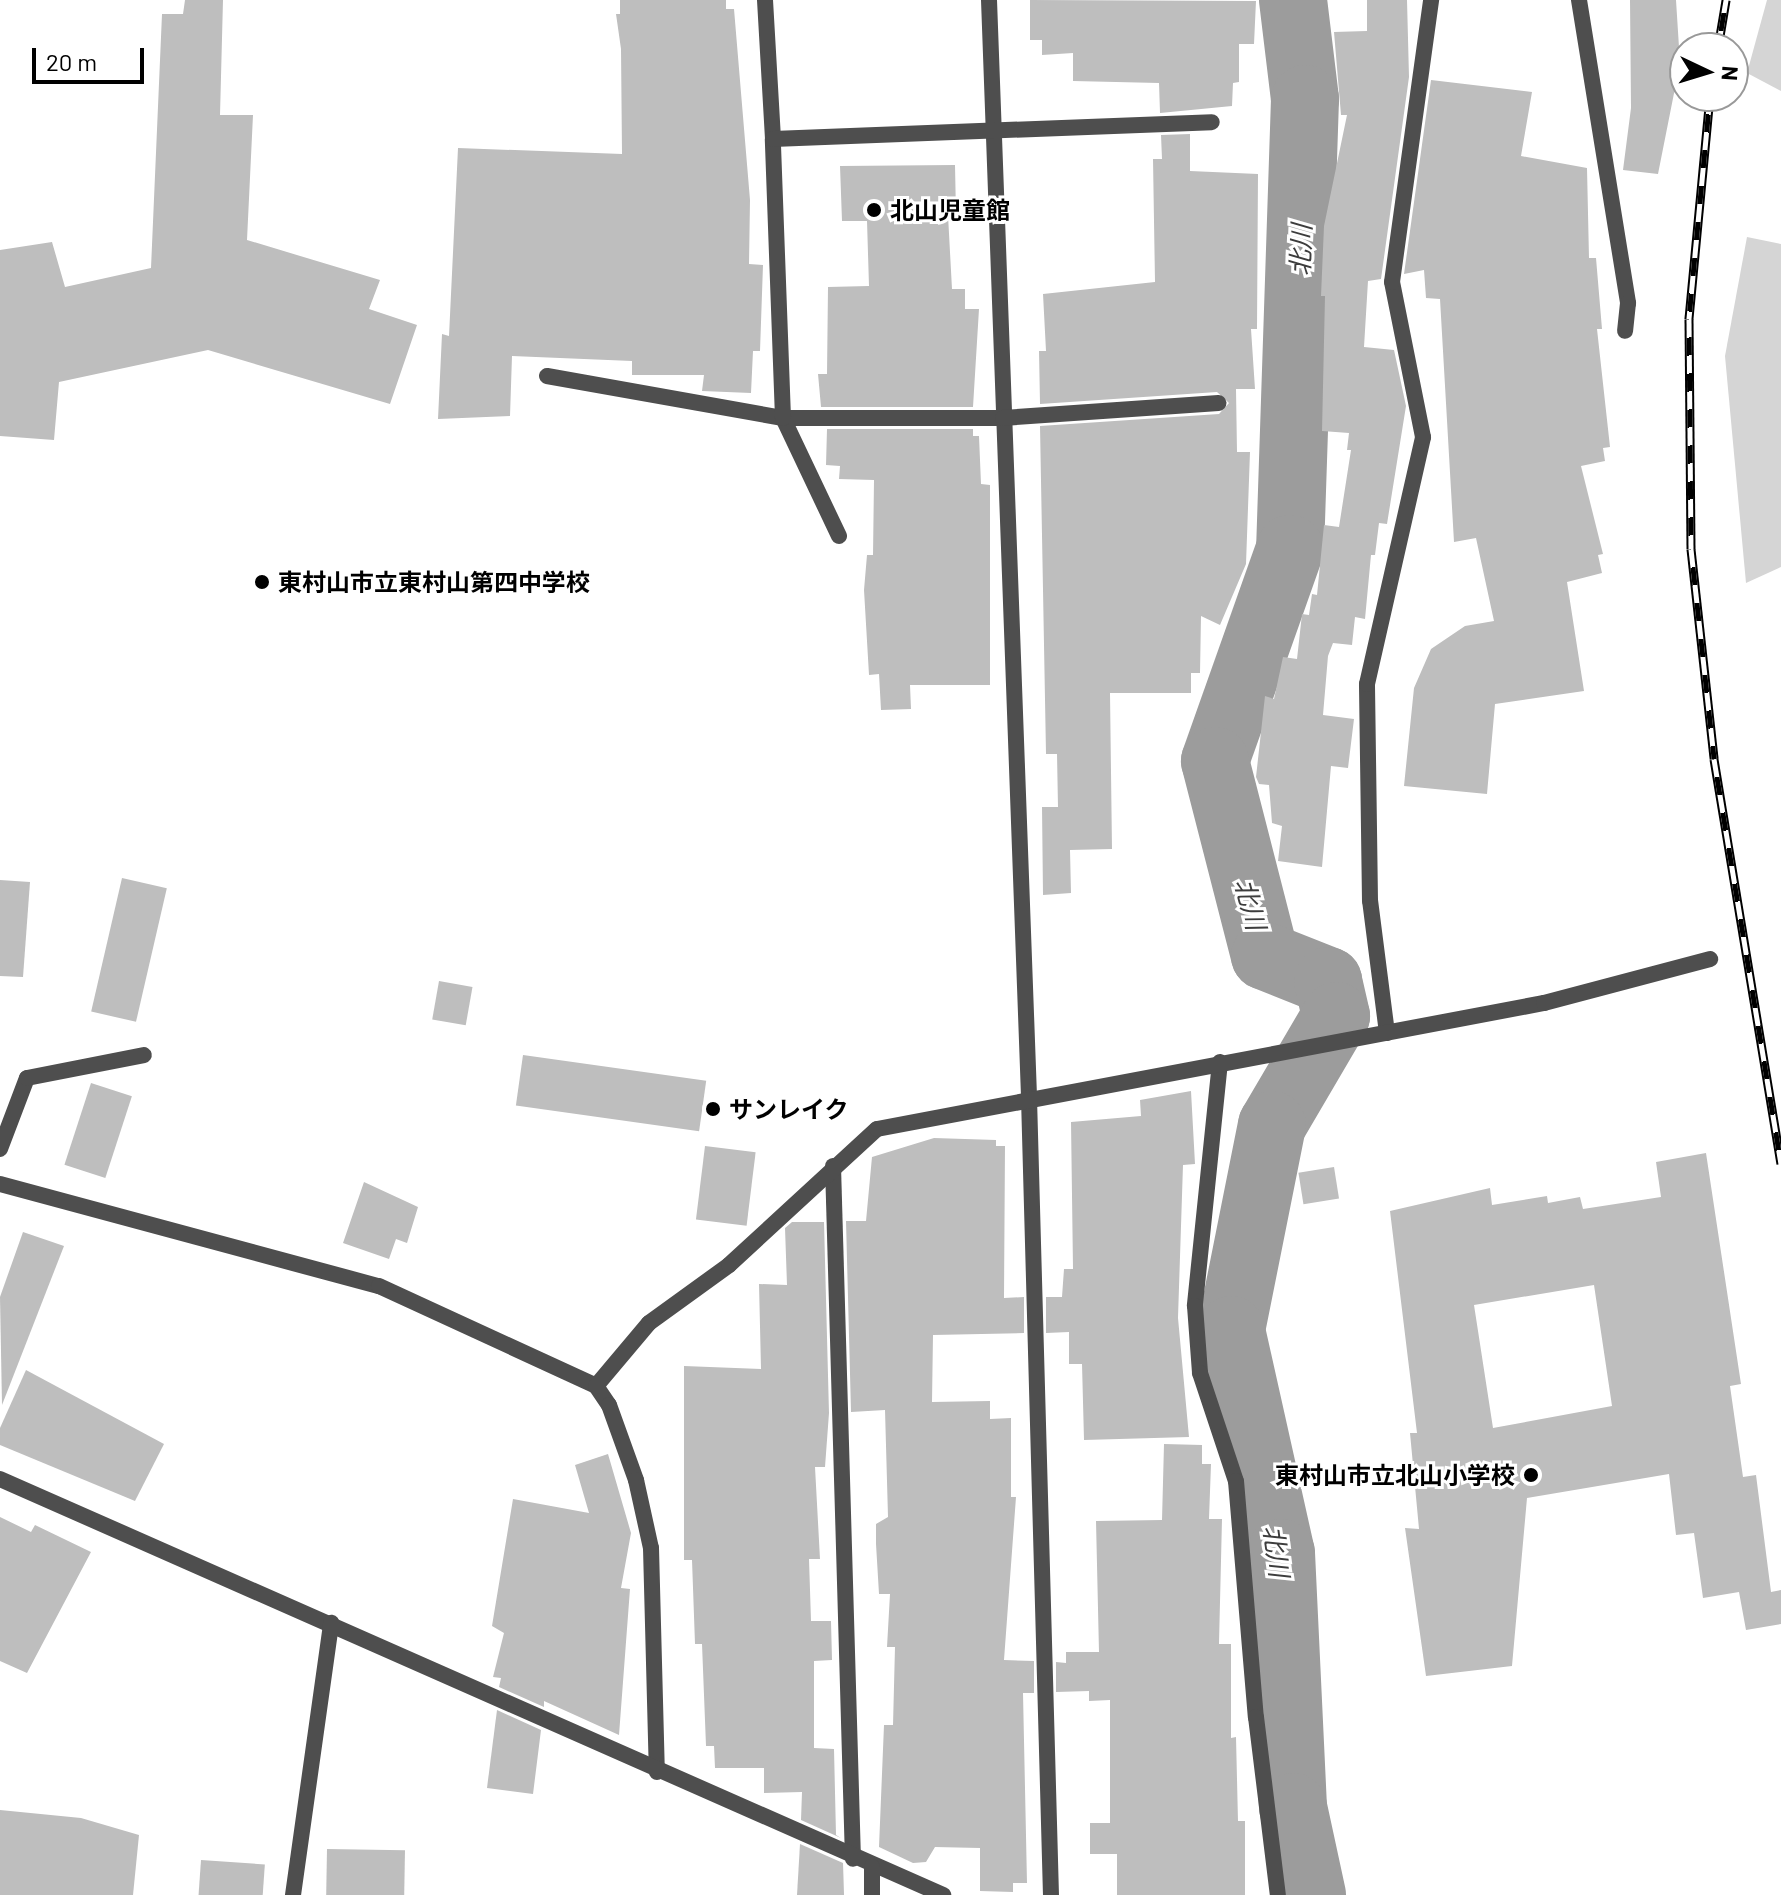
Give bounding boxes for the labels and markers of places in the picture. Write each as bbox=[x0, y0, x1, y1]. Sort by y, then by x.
place label: 北山児童館 bbox=[890, 196, 1010, 224]
marker: 北山児童館 bbox=[865, 201, 883, 219]
place label: 東村山市立東村山第四中学校 bbox=[278, 568, 590, 596]
marker: 東村山市立東村山第四中学校 bbox=[253, 573, 271, 591]
place label: サンレイク bbox=[729, 1095, 849, 1123]
marker: サンレイク bbox=[704, 1100, 722, 1118]
place label: 東村山市立北山小学校 bbox=[1275, 1461, 1515, 1489]
marker: 東村山市立北山小学校 bbox=[1522, 1466, 1540, 1484]

